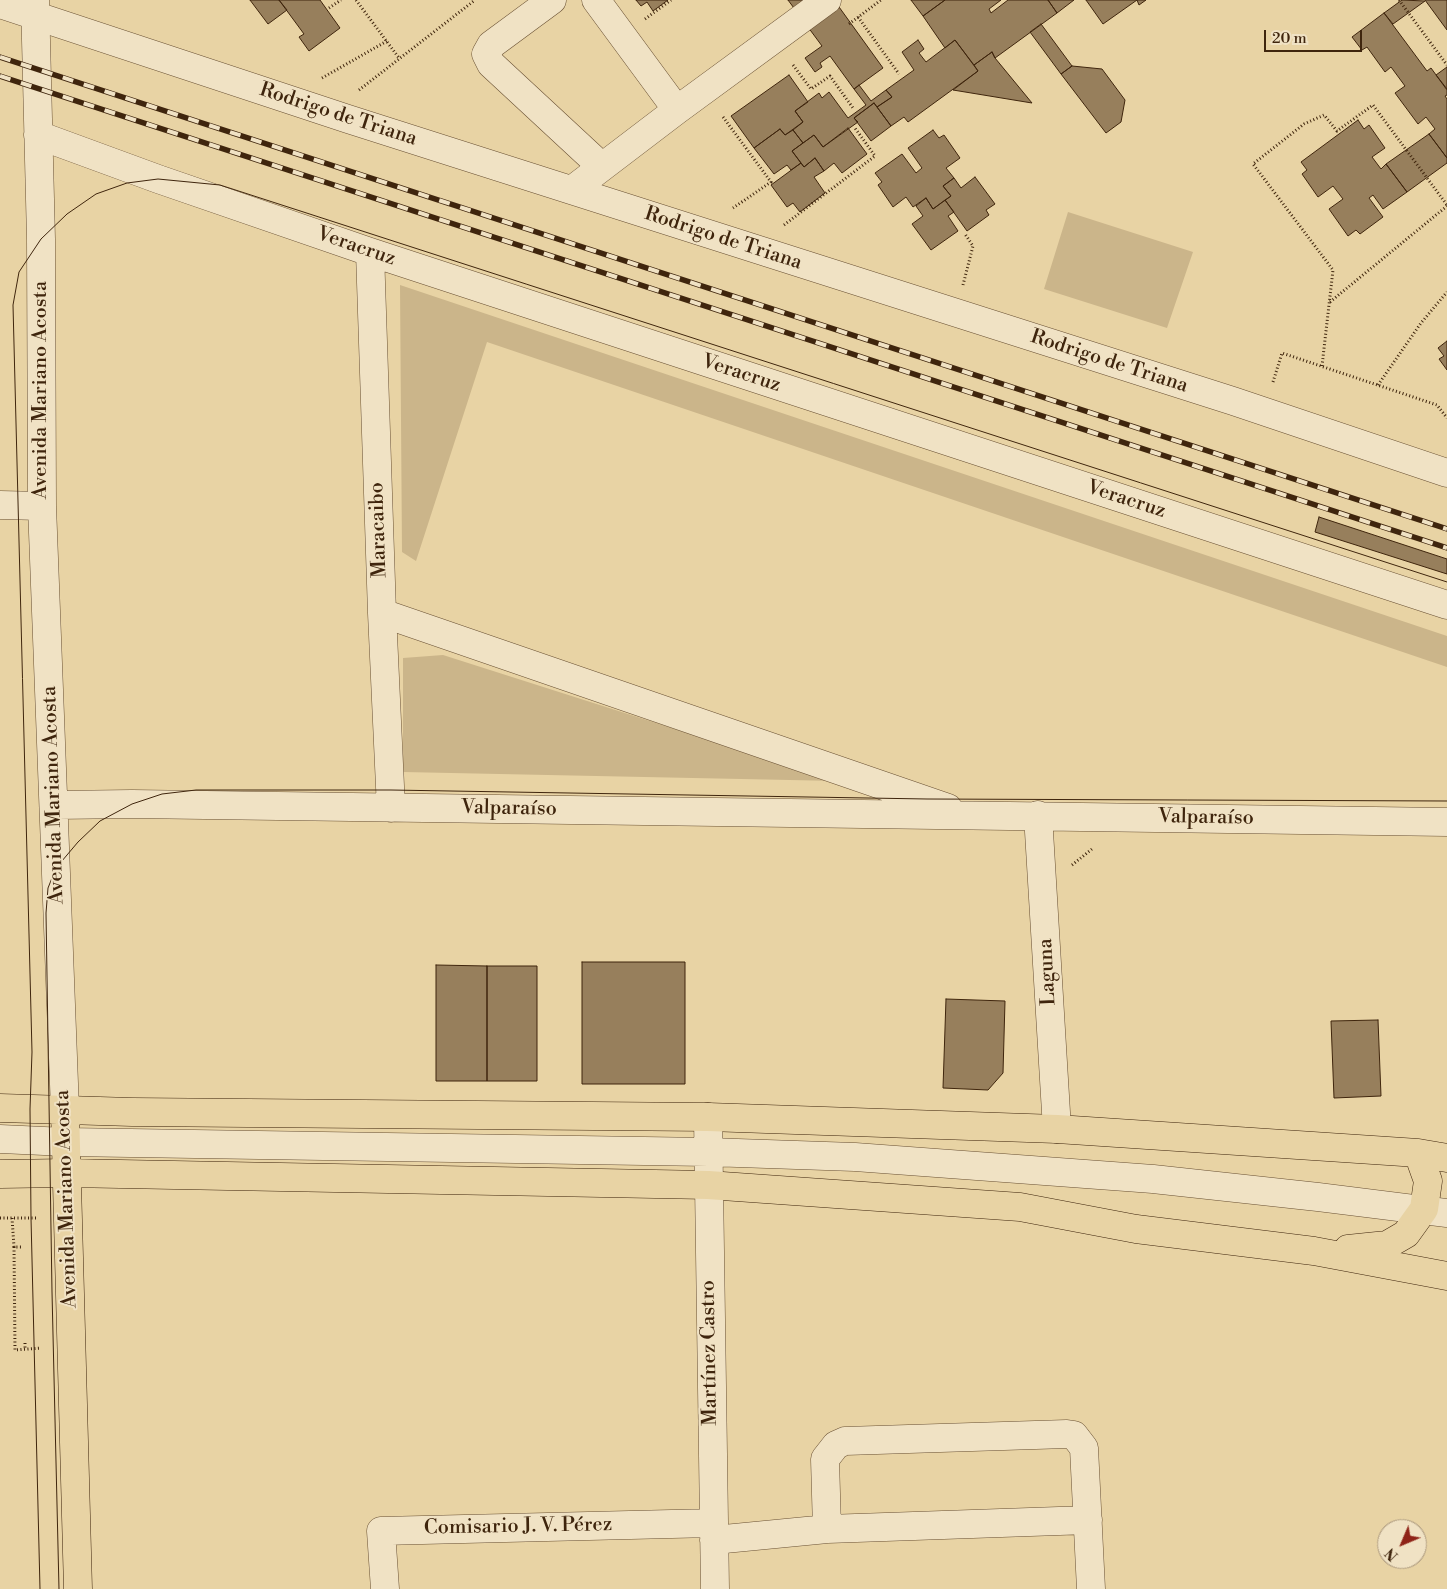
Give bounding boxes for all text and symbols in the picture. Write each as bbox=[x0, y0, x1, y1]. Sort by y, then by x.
scale bar bbox=[1267, 20, 1364, 52]
text: 20 m bbox=[1272, 29, 1307, 48]
street label: Rodrigo de Triana bbox=[256, 78, 420, 152]
street label: Rodrigo de Triana bbox=[641, 202, 805, 276]
street label: Veracruz bbox=[313, 222, 399, 272]
street label: Avenida Mariano Acosta bbox=[29, 281, 53, 499]
street label: Rodrigo de Triana bbox=[1027, 325, 1191, 399]
street label: Veracruz bbox=[698, 350, 784, 398]
street label: Veracruz bbox=[1083, 476, 1169, 524]
street label: Maracaibo bbox=[365, 482, 393, 578]
street label: Avenida Mariano Acosta bbox=[38, 685, 70, 905]
street label: Valparaíso bbox=[461, 796, 557, 822]
street label: Valparaíso bbox=[1158, 805, 1254, 831]
street label: Laguna bbox=[1034, 938, 1062, 1006]
street label: Avenida Mariano Acosta bbox=[51, 1089, 83, 1309]
street label: Martínez Castro bbox=[697, 1280, 723, 1426]
street label: Comisario J. V. Pérez bbox=[424, 1513, 612, 1541]
north arrow bbox=[1377, 1519, 1427, 1569]
text: N bbox=[1382, 1544, 1402, 1564]

